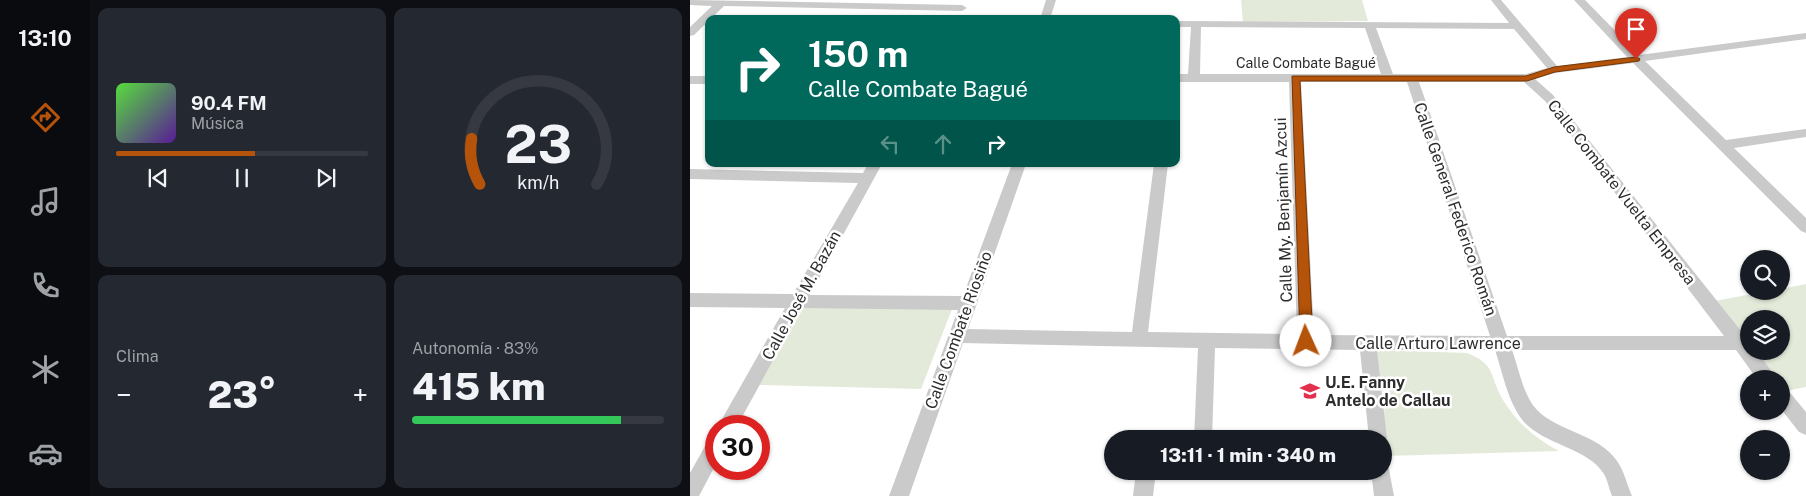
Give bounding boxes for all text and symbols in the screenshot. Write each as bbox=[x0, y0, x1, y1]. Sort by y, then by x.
pin bbox=[1615, 8, 1657, 59]
icon: arrive bbox=[1622, 15, 1650, 43]
text: 13:10 bbox=[18, 25, 72, 51]
text: 150 m bbox=[808, 34, 908, 75]
icon: right bbox=[725, 35, 790, 100]
street label: Calle Combate Bagué bbox=[1236, 55, 1376, 71]
text: Calle Combate Bagué bbox=[808, 76, 1028, 102]
text: 90.4 FM bbox=[191, 92, 267, 114]
street label: Calle Combate Vuelta Empresa bbox=[1543, 96, 1700, 289]
icon: directions bbox=[28, 100, 63, 135]
street label: Calle General Federico Román bbox=[1410, 100, 1501, 318]
text: Música bbox=[191, 114, 244, 133]
text: 23 bbox=[504, 114, 572, 175]
street label: Calle My. Benjamín Azcui bbox=[1271, 117, 1296, 303]
icon: left bbox=[876, 130, 904, 158]
icon: ahead bbox=[929, 130, 957, 158]
icon: right bbox=[982, 130, 1010, 158]
icon: previous bbox=[144, 164, 172, 192]
icon: pause bbox=[228, 164, 256, 192]
icon: next bbox=[312, 164, 340, 192]
text: km/h bbox=[517, 172, 559, 193]
icon: music bbox=[28, 184, 63, 219]
street label: Calle José M. Bazán bbox=[758, 227, 845, 363]
street label: Calle Combate Riosiño bbox=[921, 249, 996, 412]
map controls bbox=[1740, 250, 1790, 480]
button: search bbox=[1740, 250, 1790, 300]
icon: phone bbox=[28, 268, 63, 303]
button: layers bbox=[1740, 310, 1790, 360]
position arrow bbox=[1279, 314, 1331, 366]
street label: Calle Arturo Lawrence bbox=[1355, 334, 1521, 353]
text: Autonomía · 83% bbox=[412, 339, 539, 358]
text: Clima bbox=[116, 347, 159, 366]
icon: climate bbox=[28, 352, 63, 387]
text: 415 km bbox=[412, 364, 546, 409]
button: + bbox=[1740, 370, 1790, 420]
text: 23° bbox=[208, 372, 276, 417]
place label: U.E. Fanny Antelo de Callau bbox=[1325, 373, 1451, 410]
text: − bbox=[116, 378, 132, 411]
text: + bbox=[352, 378, 368, 411]
school or university icon: U.E. Fanny Antelo de Callau bbox=[1299, 380, 1321, 402]
speed limit sign: 30 bbox=[705, 415, 770, 480]
button: − bbox=[1740, 430, 1790, 480]
icon: car bbox=[28, 436, 63, 471]
text: 13:11 · 1 min · 340 m bbox=[1160, 444, 1336, 466]

